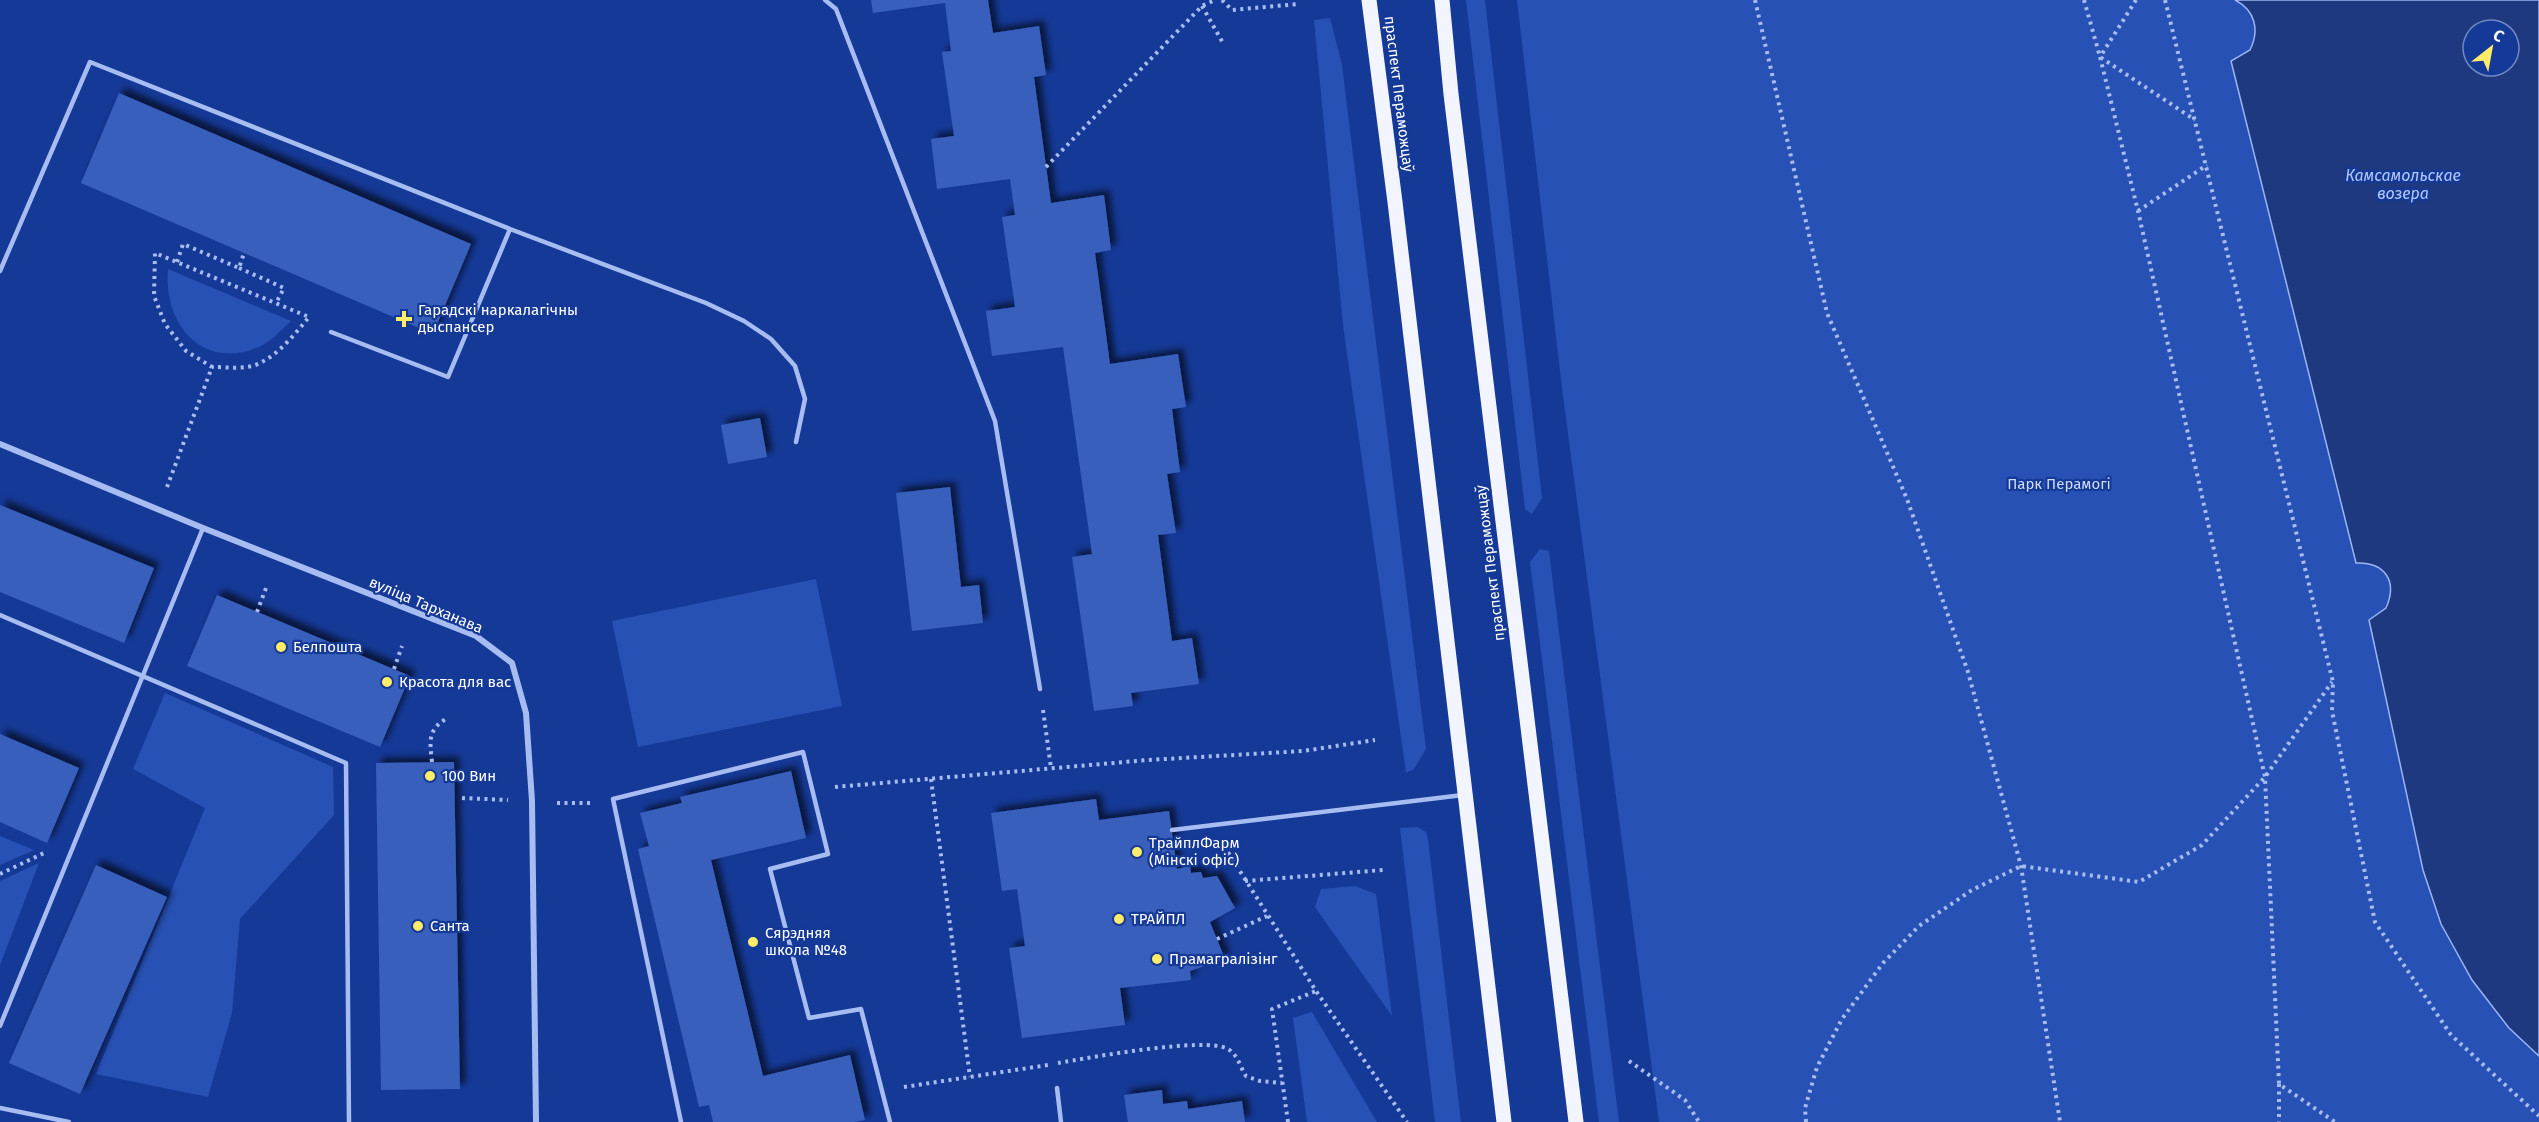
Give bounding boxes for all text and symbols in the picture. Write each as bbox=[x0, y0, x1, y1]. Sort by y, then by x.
street label: праспект Пераможцаў bbox=[1380, 15, 1418, 174]
north arrow bbox=[2461, 18, 2521, 78]
text: С bbox=[2490, 25, 2508, 46]
water label: Камсамольскае возера bbox=[2345, 166, 2461, 203]
place label: Гарадскі наркалагічны дыспансер bbox=[418, 301, 578, 336]
marker: Гарадскі наркалагічны дыспансер bbox=[395, 310, 413, 328]
park label: Парк Перамогі bbox=[2007, 475, 2111, 493]
street label: праспект Пераможцаў bbox=[1471, 483, 1509, 642]
street label: вуліца Тарханава bbox=[366, 573, 486, 637]
place label: Белпошта bbox=[293, 638, 362, 656]
marker: Белпошта bbox=[274, 640, 288, 654]
place label: Красота для вас bbox=[399, 673, 511, 691]
marker: Красота для вас bbox=[380, 675, 394, 689]
place label: 100 Вин bbox=[442, 767, 496, 785]
marker: 100 Вин bbox=[423, 769, 437, 783]
place label: ТрайплФарм (Мінскі офіс) bbox=[1149, 834, 1239, 869]
marker: ТрайплФарм (Мінскі офіс) bbox=[1130, 845, 1144, 859]
place label: ТРАЙПЛ bbox=[1131, 910, 1185, 928]
marker: ТРАЙПЛ bbox=[1112, 912, 1126, 926]
place label: Санта bbox=[430, 917, 470, 935]
marker: Санта bbox=[411, 919, 425, 933]
place label: Сярэдняя школа №48 bbox=[765, 924, 847, 959]
marker: Сярэдняя школа №48 bbox=[746, 935, 760, 949]
place label: Прамагралізінг bbox=[1169, 950, 1278, 968]
marker: Прамагралізінг bbox=[1150, 952, 1164, 966]

